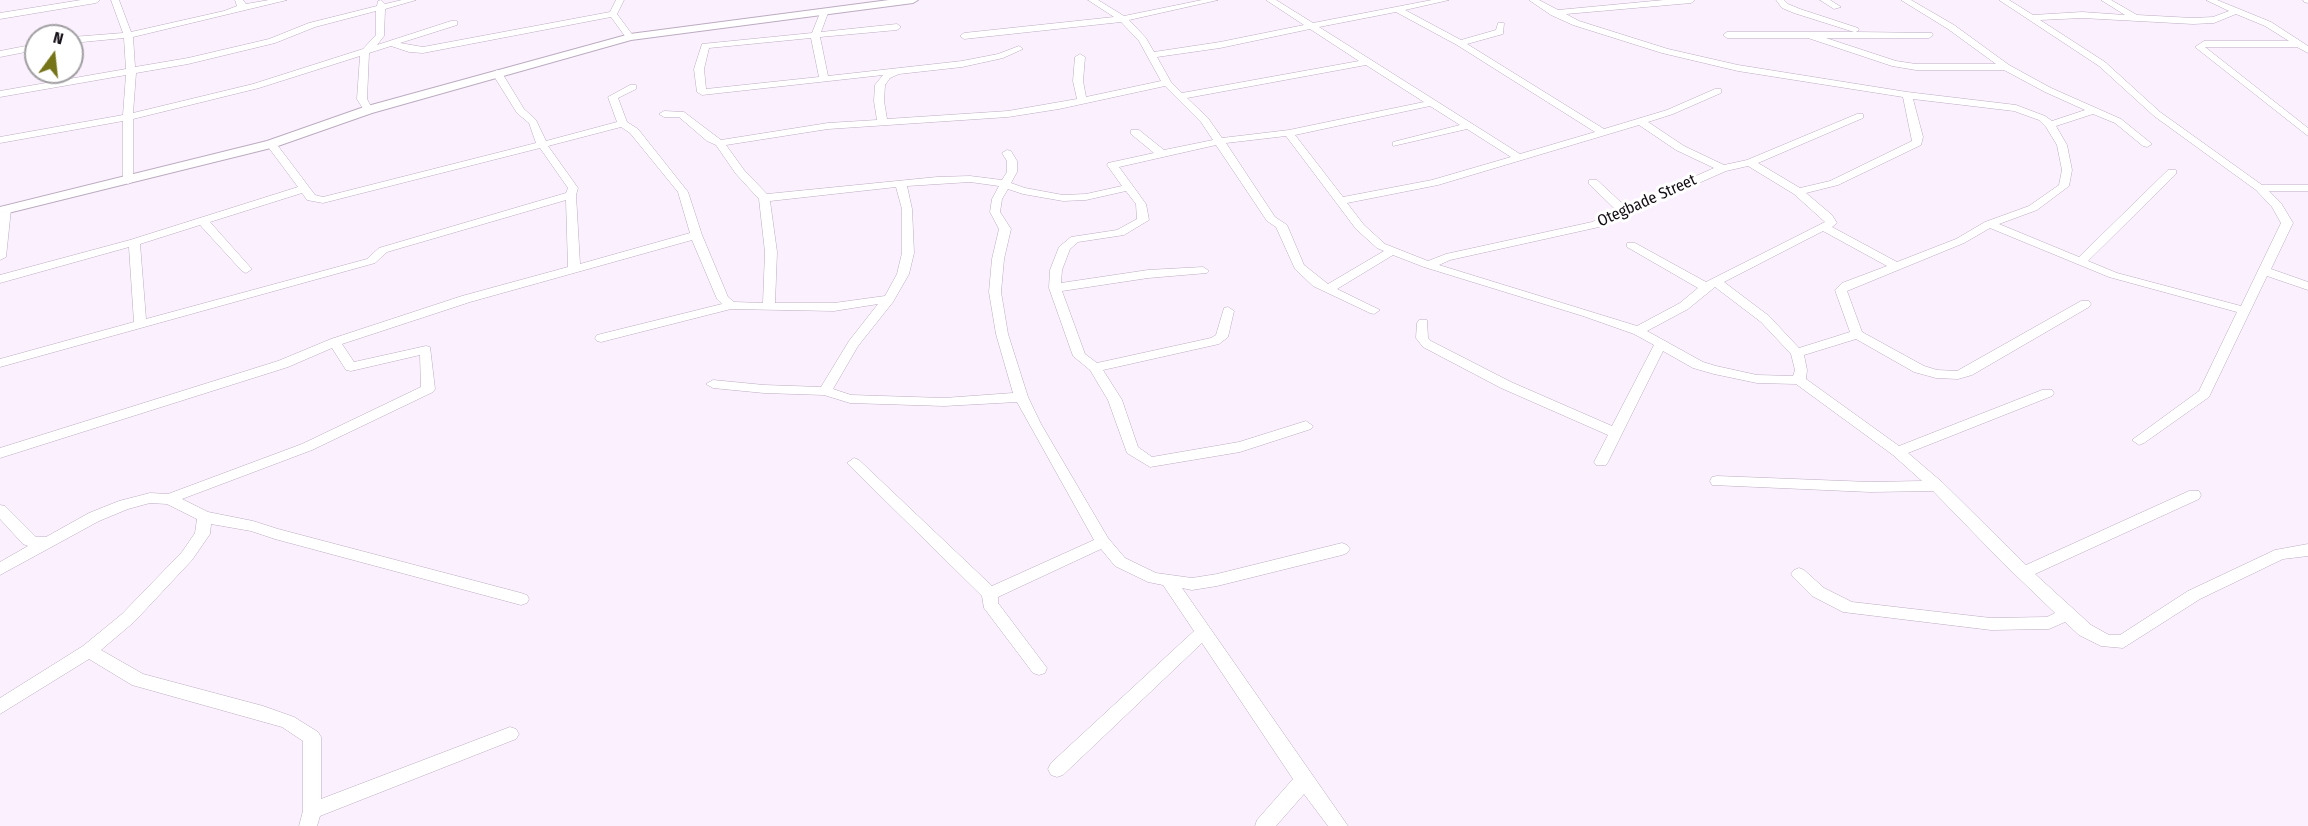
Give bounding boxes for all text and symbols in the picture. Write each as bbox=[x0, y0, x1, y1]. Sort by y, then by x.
north arrow bbox=[24, 24, 84, 84]
text: N bbox=[51, 28, 65, 48]
street label: Otegbade Street bbox=[1595, 171, 1699, 231]

